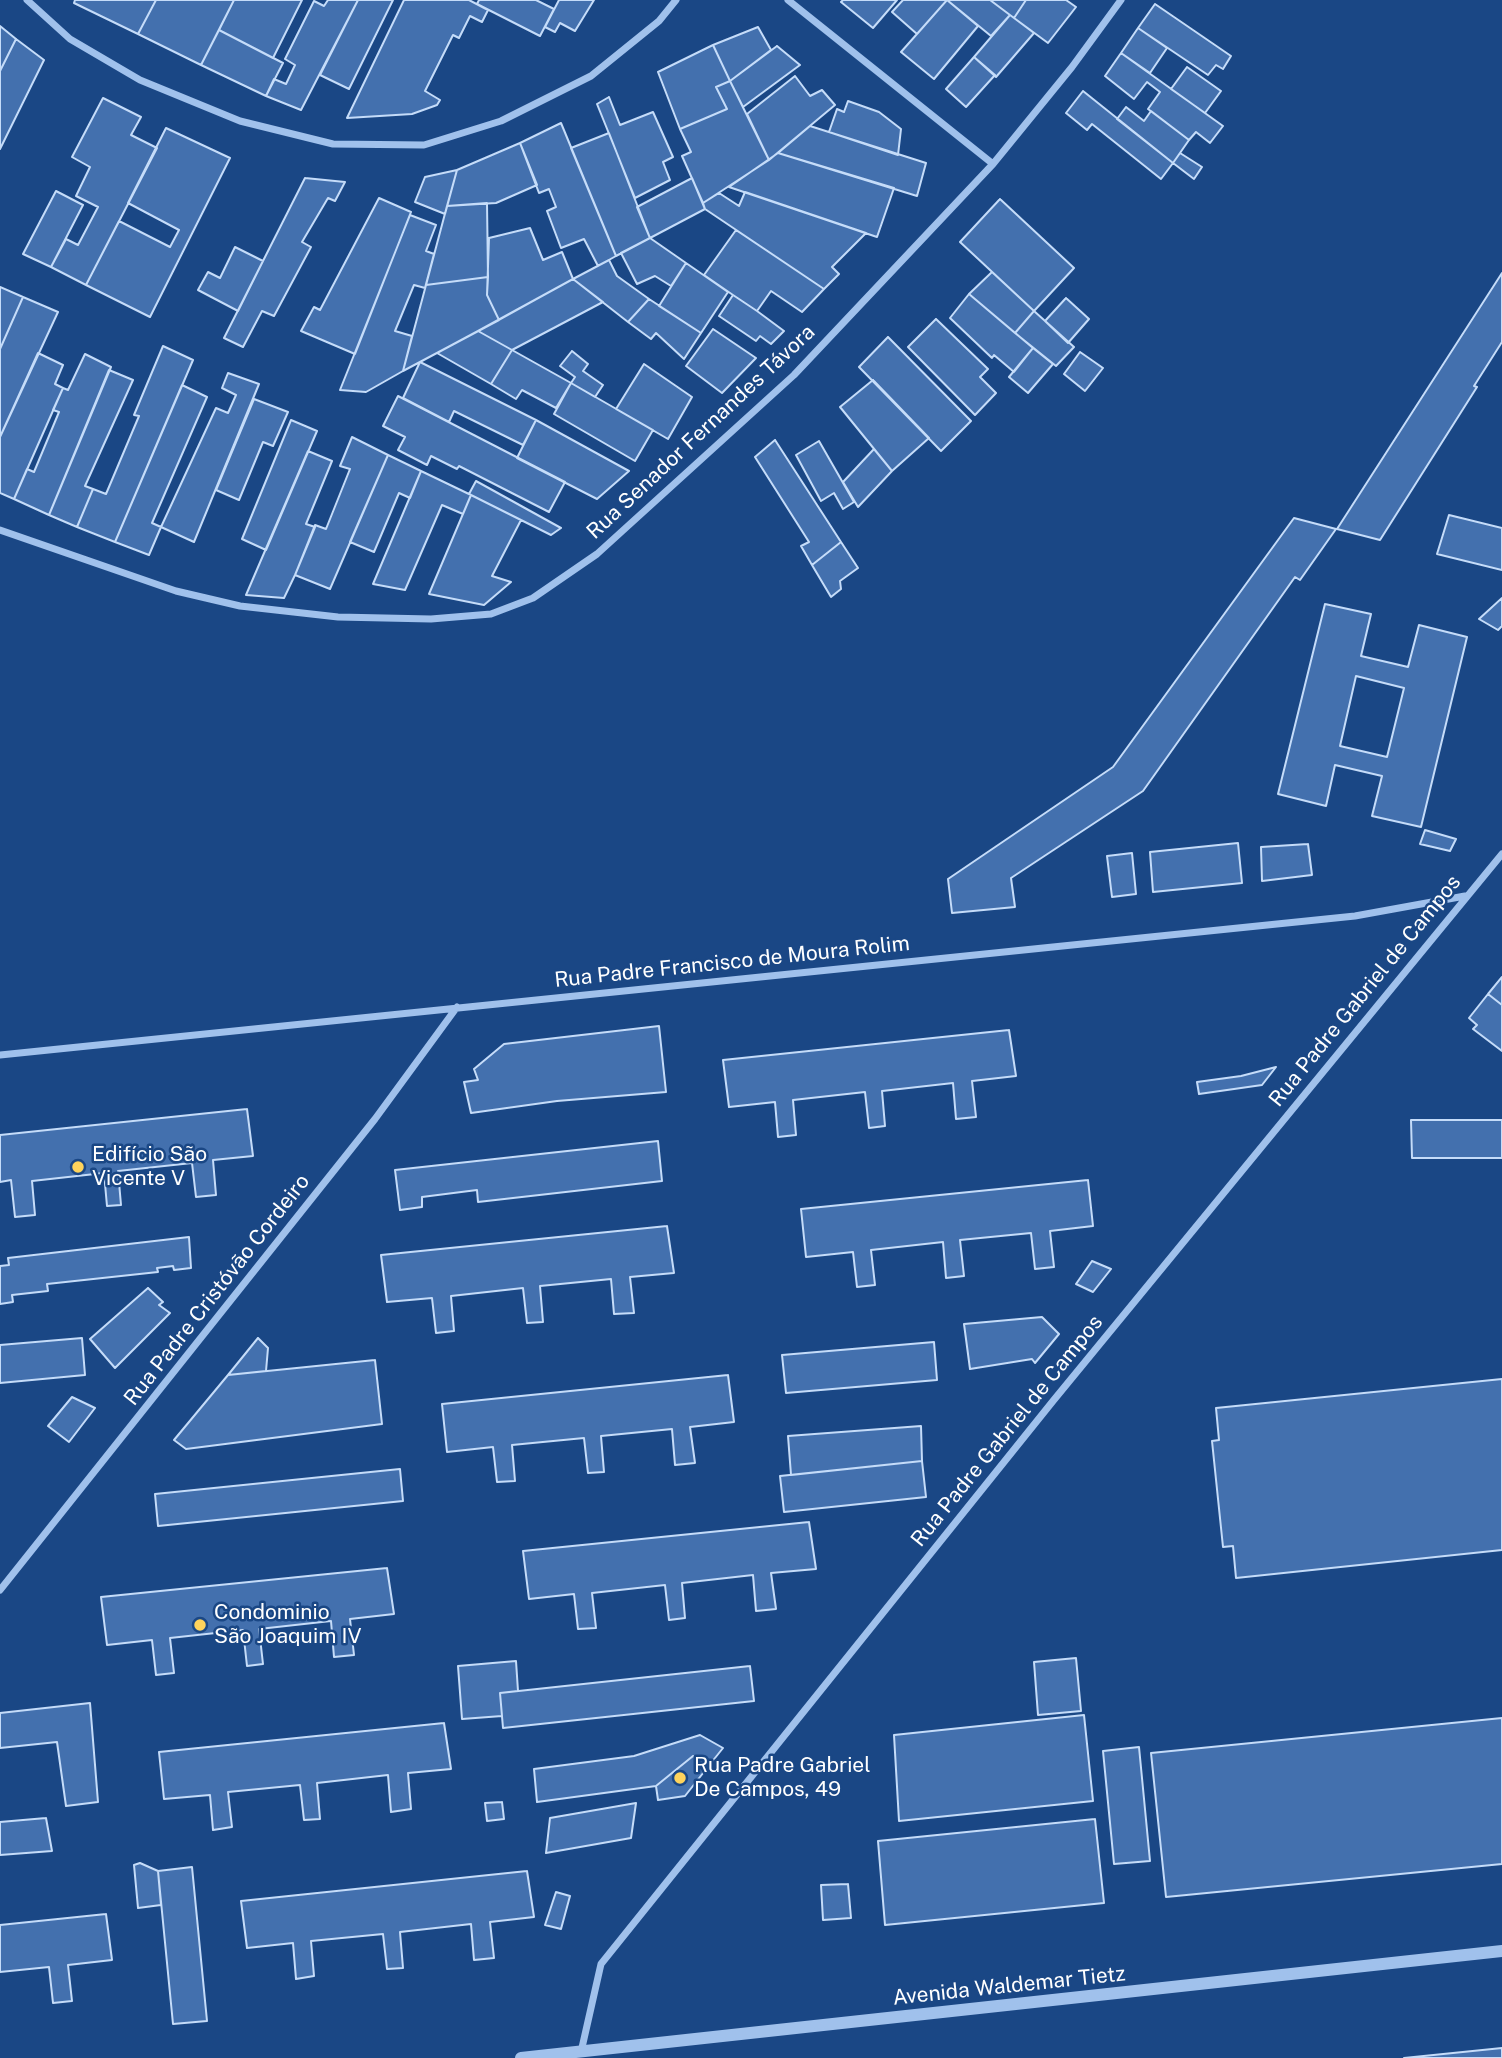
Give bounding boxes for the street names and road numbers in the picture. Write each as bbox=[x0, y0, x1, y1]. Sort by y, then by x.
street label: Rua Senador Fernandes Távora bbox=[582, 320, 820, 544]
street label: Rua Padre Gabriel de Campos bbox=[1264, 870, 1466, 1112]
street label: Rua Padre Francisco de Moura Rolim bbox=[553, 931, 911, 993]
street label: Rua Padre Cristóvão Cordeiro bbox=[119, 1169, 315, 1411]
street label: Rua Padre Gabriel de Campos bbox=[906, 1310, 1108, 1552]
street label: Avenida Waldemar Tietz bbox=[891, 1961, 1127, 2011]

